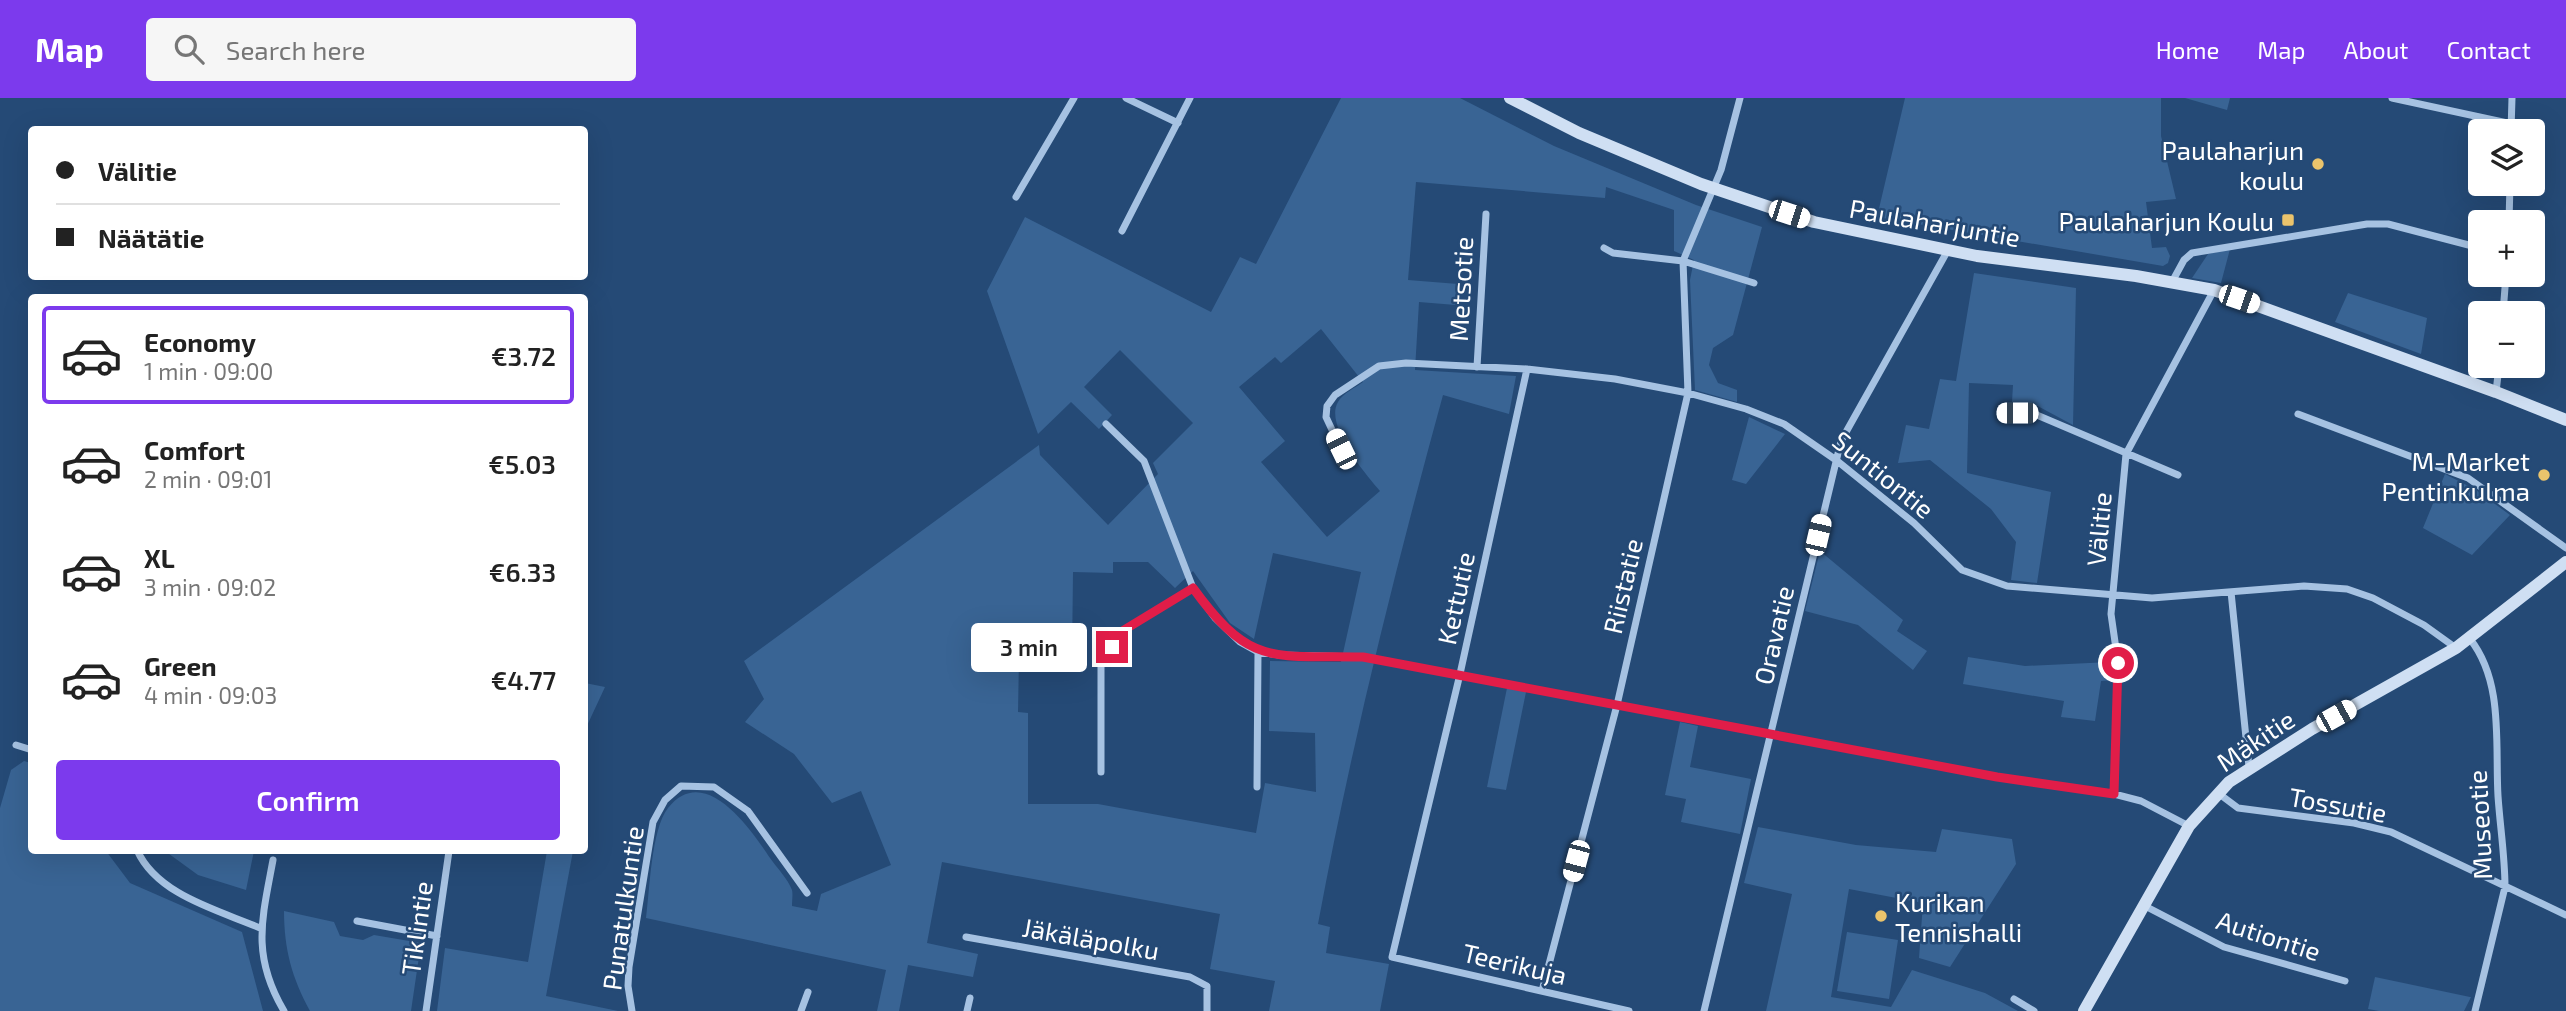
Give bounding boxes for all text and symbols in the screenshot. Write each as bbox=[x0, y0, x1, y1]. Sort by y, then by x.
search box bbox=[146, 18, 636, 81]
text: Map bbox=[35, 29, 104, 69]
icon: search bbox=[170, 30, 208, 68]
text: Search here bbox=[226, 34, 365, 65]
text: Home bbox=[2156, 35, 2219, 64]
text: Map bbox=[2257, 35, 2305, 64]
text: About bbox=[2343, 35, 2409, 64]
text: Contact bbox=[2447, 35, 2531, 64]
map controls bbox=[2468, 119, 2545, 378]
button: layers bbox=[2468, 119, 2545, 196]
place label: Paulaharjun koulu bbox=[2161, 134, 2304, 195]
text: Välitie bbox=[98, 155, 177, 186]
marker: Paulaharjun koulu bbox=[2310, 156, 2326, 172]
street label: Paulaharjuntie bbox=[1847, 192, 2023, 252]
car bbox=[1766, 198, 1813, 230]
place label: Paulaharjun Koulu bbox=[2058, 205, 2274, 236]
button: + bbox=[2468, 210, 2545, 287]
marker: Paulaharjun Koulu bbox=[2280, 212, 2296, 228]
text: Näätätie bbox=[98, 222, 204, 253]
street label: Metsotie bbox=[1442, 236, 1478, 342]
car bbox=[2216, 282, 2263, 316]
button: − bbox=[2468, 301, 2545, 378]
icon: car bbox=[60, 324, 123, 387]
text: Economy bbox=[144, 326, 256, 357]
text: €3.72 bbox=[491, 340, 556, 371]
text: 1 min · 09:00 bbox=[144, 357, 273, 385]
car bbox=[1997, 403, 2039, 424]
street label: Suntiontie bbox=[1827, 424, 1941, 524]
car bbox=[1323, 426, 1360, 472]
icon: car bbox=[60, 432, 123, 495]
text: Comfort bbox=[144, 434, 245, 465]
place label: M-Market Pentinkulma bbox=[2381, 445, 2530, 506]
text: €5.03 bbox=[488, 448, 556, 479]
text: 2 min · 09:01 bbox=[144, 465, 272, 493]
marker: M-Market Pentinkulma bbox=[2536, 467, 2552, 483]
street label: Välitie bbox=[2079, 491, 2117, 567]
car bbox=[1804, 512, 1833, 558]
street label: Riistatie bbox=[1596, 535, 1648, 637]
icon: car bbox=[60, 540, 123, 603]
text: XL bbox=[144, 542, 175, 573]
street label: Kettutie bbox=[1430, 549, 1480, 647]
text: €6.33 bbox=[489, 556, 556, 587]
text: 3 min · 09:02 bbox=[144, 573, 276, 601]
street label: Oravatie bbox=[1747, 583, 1799, 687]
callout: 3 min bbox=[972, 622, 1088, 672]
route end bbox=[1096, 631, 1128, 663]
text: 3 min bbox=[1000, 633, 1058, 661]
route start bbox=[2102, 647, 2134, 679]
icon: car bbox=[60, 648, 123, 711]
text: Green bbox=[144, 650, 217, 681]
text: €4.77 bbox=[491, 664, 556, 695]
text: 4 min · 09:03 bbox=[144, 681, 277, 709]
car bbox=[2313, 697, 2360, 735]
street label: Mäkitie bbox=[2210, 703, 2300, 777]
button: Confirm bbox=[56, 760, 560, 840]
street label: Museotie bbox=[2461, 769, 2497, 881]
street label: Tossutie bbox=[2287, 780, 2389, 828]
street label: Punatulkuntie bbox=[595, 824, 649, 992]
car bbox=[1561, 838, 1592, 884]
street label: Tiklintie bbox=[394, 879, 438, 977]
place label: Kurikan Tennishalli bbox=[1895, 886, 2022, 947]
street label: Autiontie bbox=[2213, 904, 2325, 966]
marker: Kurikan Tennishalli bbox=[1873, 908, 1889, 924]
street label: Jäkäläpolku bbox=[1020, 911, 1162, 965]
street label: Teerikuja bbox=[1460, 936, 1570, 990]

